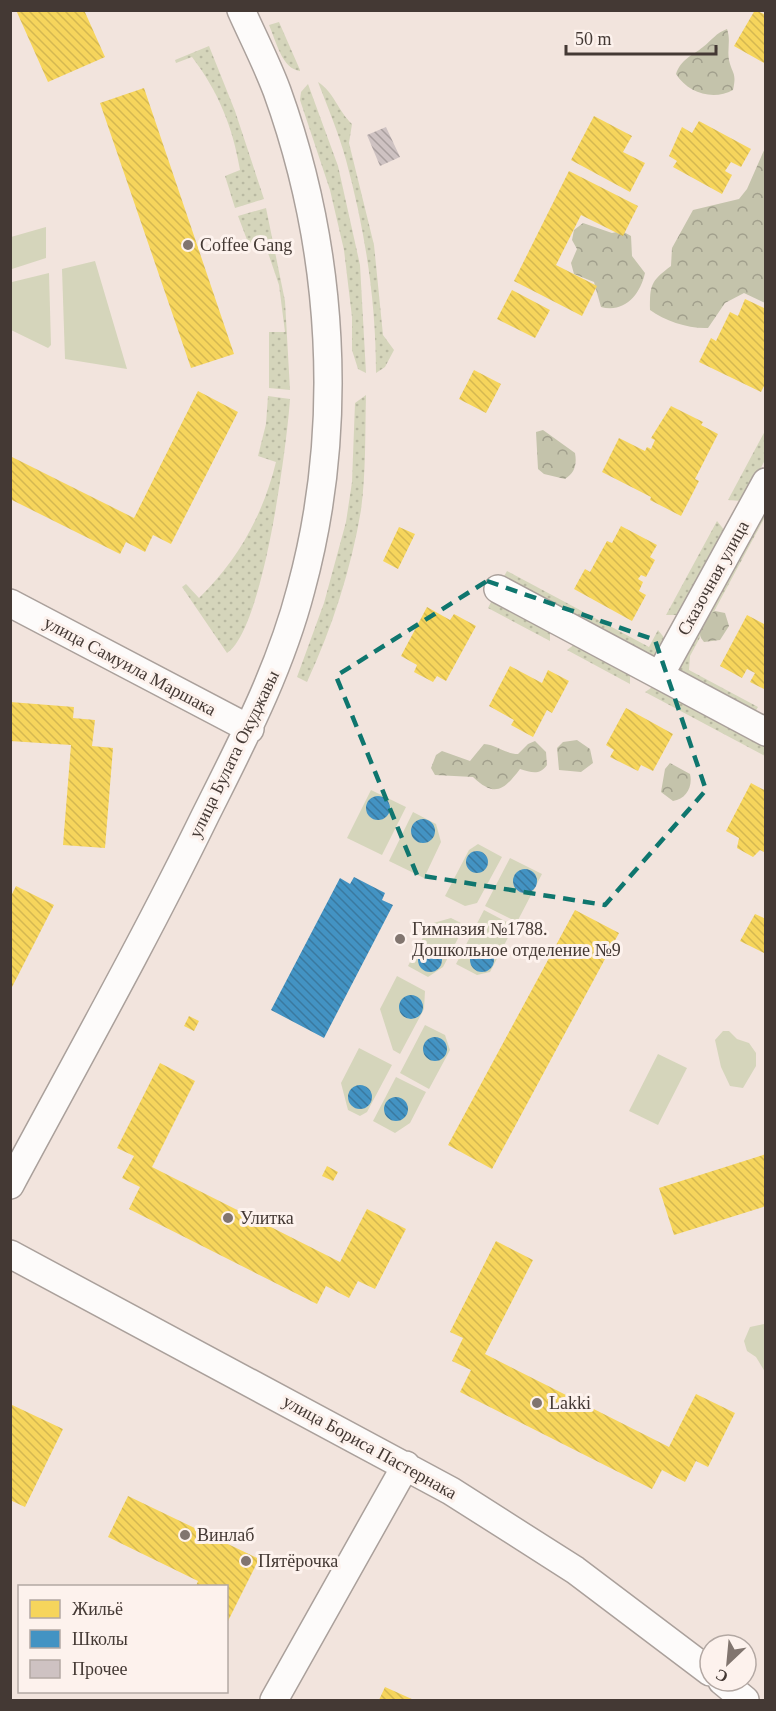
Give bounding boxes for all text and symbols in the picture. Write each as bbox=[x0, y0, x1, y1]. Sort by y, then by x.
scale bar bbox=[566, 18, 716, 56]
text: 50 m bbox=[575, 29, 612, 49]
place label: Coffee Gang bbox=[200, 235, 292, 255]
marker: Coffee Gang bbox=[181, 238, 195, 252]
street label: Сказочная улица bbox=[673, 517, 753, 639]
street label: улица Самуила Маршака bbox=[41, 612, 219, 720]
street label: улица Булата Окуджавы bbox=[185, 667, 283, 841]
place label: Гимназия №1788. Дошкольное отделение №9 bbox=[412, 919, 621, 960]
marker: Гимназия №1788. Дошкольное отделение №9 bbox=[393, 932, 407, 946]
place label: Улитка bbox=[240, 1208, 294, 1228]
marker: Улитка bbox=[221, 1211, 235, 1225]
street label: улица Бориса Пастернака bbox=[280, 1391, 460, 1503]
place label: Lakki bbox=[549, 1393, 591, 1413]
marker: Lakki bbox=[530, 1396, 544, 1410]
place label: Винлаб bbox=[197, 1525, 254, 1545]
marker: Винлаб bbox=[178, 1528, 192, 1542]
place label: Пятёрочка bbox=[258, 1551, 338, 1571]
marker: Пятёрочка bbox=[239, 1554, 253, 1568]
legend bbox=[18, 1585, 228, 1693]
text: Жильё bbox=[72, 1599, 123, 1619]
text: Школы bbox=[72, 1629, 128, 1649]
north arrow bbox=[698, 1633, 758, 1693]
text: Прочее bbox=[72, 1659, 128, 1679]
text: С bbox=[713, 1666, 731, 1686]

